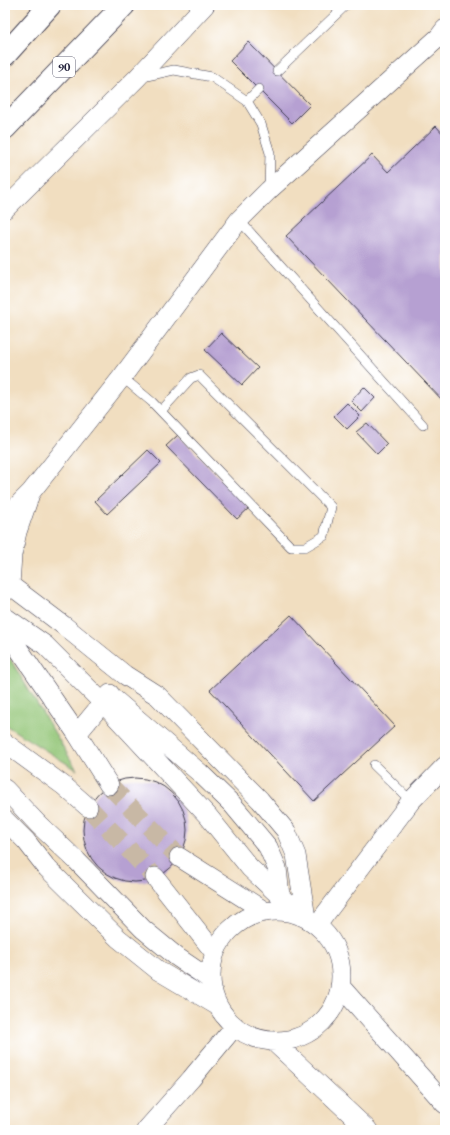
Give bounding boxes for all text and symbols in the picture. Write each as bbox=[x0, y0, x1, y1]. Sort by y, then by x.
road number: 90 bbox=[53, 57, 75, 77]

